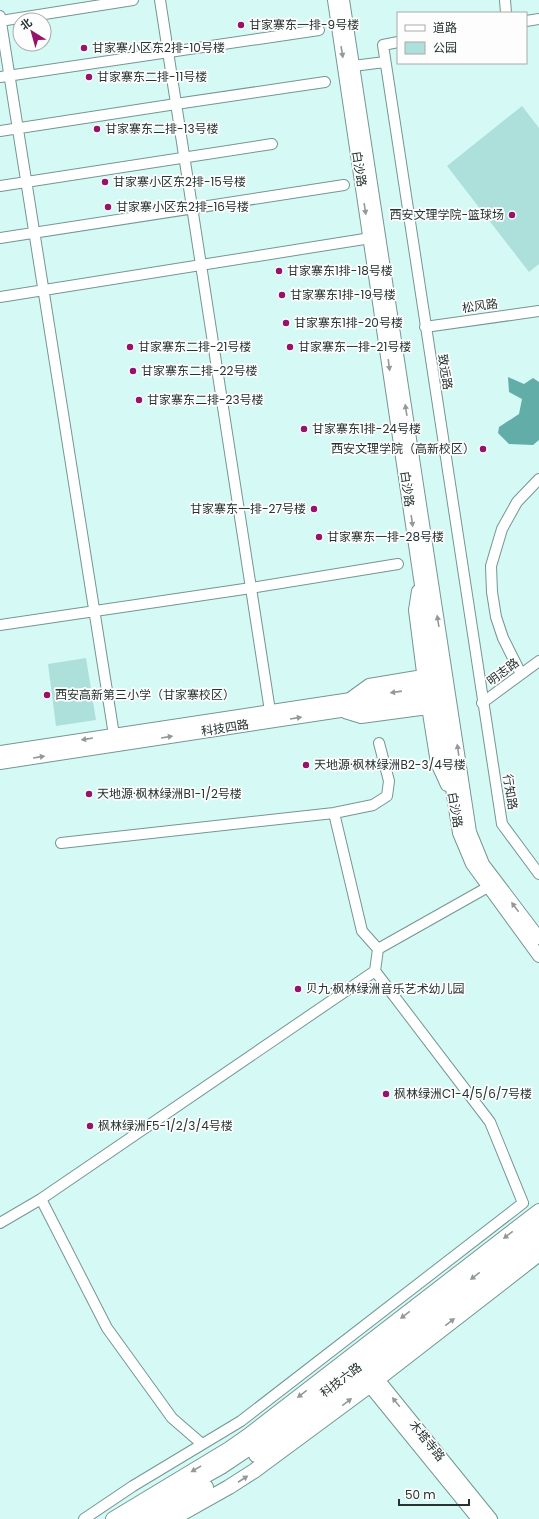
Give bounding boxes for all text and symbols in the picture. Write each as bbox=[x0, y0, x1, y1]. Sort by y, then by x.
north arrow bbox=[12, 12, 52, 52]
legend bbox=[397, 12, 527, 64]
text: 北 bbox=[17, 14, 35, 34]
place label: 甘家寨东一排-9号楼 bbox=[249, 16, 359, 33]
text: 道路 bbox=[433, 19, 457, 36]
marker: 甘家寨东一排-9号楼 bbox=[236, 20, 246, 30]
place label: 甘家寨小区东2排-10号楼 bbox=[92, 39, 225, 56]
text: 公园 bbox=[433, 39, 457, 56]
marker: 甘家寨小区东2排-10号楼 bbox=[79, 43, 89, 53]
one-way arrow bbox=[339, 46, 345, 58]
place label: 甘家寨东二排-11号楼 bbox=[97, 68, 207, 85]
marker: 甘家寨东二排-11号楼 bbox=[84, 72, 94, 82]
place label: 甘家寨东二排-13号楼 bbox=[105, 120, 219, 137]
marker: 甘家寨东二排-13号楼 bbox=[92, 124, 102, 134]
street label: 白沙路 bbox=[348, 150, 371, 188]
place label: 甘家寨小区东2排-15号楼 bbox=[113, 173, 246, 190]
marker: 甘家寨小区东2排-15号楼 bbox=[100, 177, 110, 187]
place label: 甘家寨小区东2排-16号楼 bbox=[116, 198, 249, 215]
marker: 甘家寨小区东2排-16号楼 bbox=[103, 202, 113, 212]
one-way arrow bbox=[362, 202, 368, 215]
place label: 西安文理学院-篮球场 bbox=[389, 206, 504, 223]
marker: 西安文理学院-篮球场 bbox=[507, 210, 517, 220]
place label: 甘家寨东1排-18号楼 bbox=[287, 262, 393, 279]
marker: 甘家寨东1排-18号楼 bbox=[274, 266, 284, 276]
place label: 甘家寨东1排-19号楼 bbox=[290, 286, 396, 303]
marker: 甘家寨东1排-19号楼 bbox=[277, 290, 287, 300]
street label: 松风路 bbox=[461, 295, 499, 316]
place label: 甘家寨东1排-20号楼 bbox=[294, 314, 403, 331]
marker: 甘家寨东1排-20号楼 bbox=[281, 318, 291, 328]
place label: 甘家寨东二排-21号楼 bbox=[138, 338, 251, 355]
place label: 甘家寨东一排-21号楼 bbox=[298, 338, 411, 355]
marker: 甘家寨东二排-21号楼 bbox=[125, 342, 135, 352]
marker: 甘家寨东一排-21号楼 bbox=[285, 342, 295, 352]
street label: 致远路 bbox=[434, 353, 457, 391]
one-way arrow bbox=[386, 359, 392, 371]
place label: 甘家寨东二排-22号楼 bbox=[141, 362, 257, 379]
marker: 甘家寨东二排-22号楼 bbox=[128, 366, 138, 376]
place label: 甘家寨东二排-23号楼 bbox=[147, 391, 264, 408]
marker: 甘家寨东二排-23号楼 bbox=[134, 395, 144, 405]
one-way arrow bbox=[403, 404, 409, 416]
place label: 甘家寨东1排-24号楼 bbox=[312, 420, 421, 437]
marker: 甘家寨东1排-24号楼 bbox=[299, 424, 309, 434]
place label: 西安文理学院（高新校区） bbox=[331, 440, 475, 457]
marker: 西安文理学院（高新校区） bbox=[478, 444, 488, 454]
street label: 白沙路 bbox=[397, 470, 418, 508]
place label: 甘家寨东一排-27号楼 bbox=[190, 500, 306, 517]
marker: 甘家寨东一排-27号楼 bbox=[309, 504, 319, 514]
one-way arrow bbox=[409, 515, 415, 527]
place label: 甘家寨东一排-28号楼 bbox=[327, 528, 444, 545]
marker: 甘家寨东一排-28号楼 bbox=[314, 532, 324, 542]
one-way arrow bbox=[435, 615, 441, 627]
street label: 明志路 bbox=[483, 654, 522, 689]
place label: 西安高新第三小学（甘家寨校区） bbox=[55, 686, 235, 703]
one-way arrow bbox=[390, 689, 402, 695]
marker: 西安高新第三小学（甘家寨校区） bbox=[42, 690, 52, 700]
street label: 科技四路 bbox=[200, 715, 250, 740]
one-way arrow bbox=[289, 715, 302, 721]
one-way arrow bbox=[161, 734, 173, 740]
one-way arrow bbox=[81, 736, 93, 742]
one-way arrow bbox=[455, 744, 461, 756]
one-way arrow bbox=[32, 754, 45, 760]
place label: 天地源·枫林绿洲B2-3/4号楼 bbox=[314, 756, 466, 773]
marker: 天地源·枫林绿洲B2-3/4号楼 bbox=[301, 760, 311, 770]
street label: 行知路 bbox=[499, 773, 522, 811]
place label: 天地源·枫林绿洲B1-1/2号楼 bbox=[97, 785, 242, 802]
marker: 天地源·枫林绿洲B1-1/2号楼 bbox=[84, 789, 94, 799]
street label: 白沙路 bbox=[444, 791, 467, 829]
one-way arrow bbox=[511, 902, 520, 913]
place label: 贝九·枫林绿洲音乐艺术幼儿园 bbox=[306, 980, 465, 997]
marker: 贝九·枫林绿洲音乐艺术幼儿园 bbox=[293, 984, 303, 994]
place label: 枫林绿洲C1-4/5/6/7号楼 bbox=[394, 1085, 532, 1102]
marker: 枫林绿洲C1-4/5/6/7号楼 bbox=[381, 1089, 391, 1099]
place label: 枫林绿洲F5-1/2/3/4号楼 bbox=[98, 1117, 233, 1134]
marker: 枫林绿洲F5-1/2/3/4号楼 bbox=[85, 1121, 95, 1131]
one-way arrow bbox=[503, 1231, 514, 1240]
one-way arrow bbox=[470, 1272, 480, 1280]
one-way arrow bbox=[400, 1310, 411, 1319]
one-way arrow bbox=[445, 1318, 456, 1327]
street label: 科技六路 bbox=[316, 1358, 365, 1401]
one-way arrow bbox=[297, 1390, 308, 1398]
one-way arrow bbox=[391, 1396, 400, 1407]
one-way arrow bbox=[342, 1398, 353, 1406]
street label: 木塔寺路 bbox=[406, 1417, 449, 1465]
one-way arrow bbox=[190, 1465, 202, 1472]
one-way arrow bbox=[237, 1475, 249, 1482]
scale bar bbox=[399, 1481, 469, 1507]
text: 50 m bbox=[405, 1486, 436, 1503]

